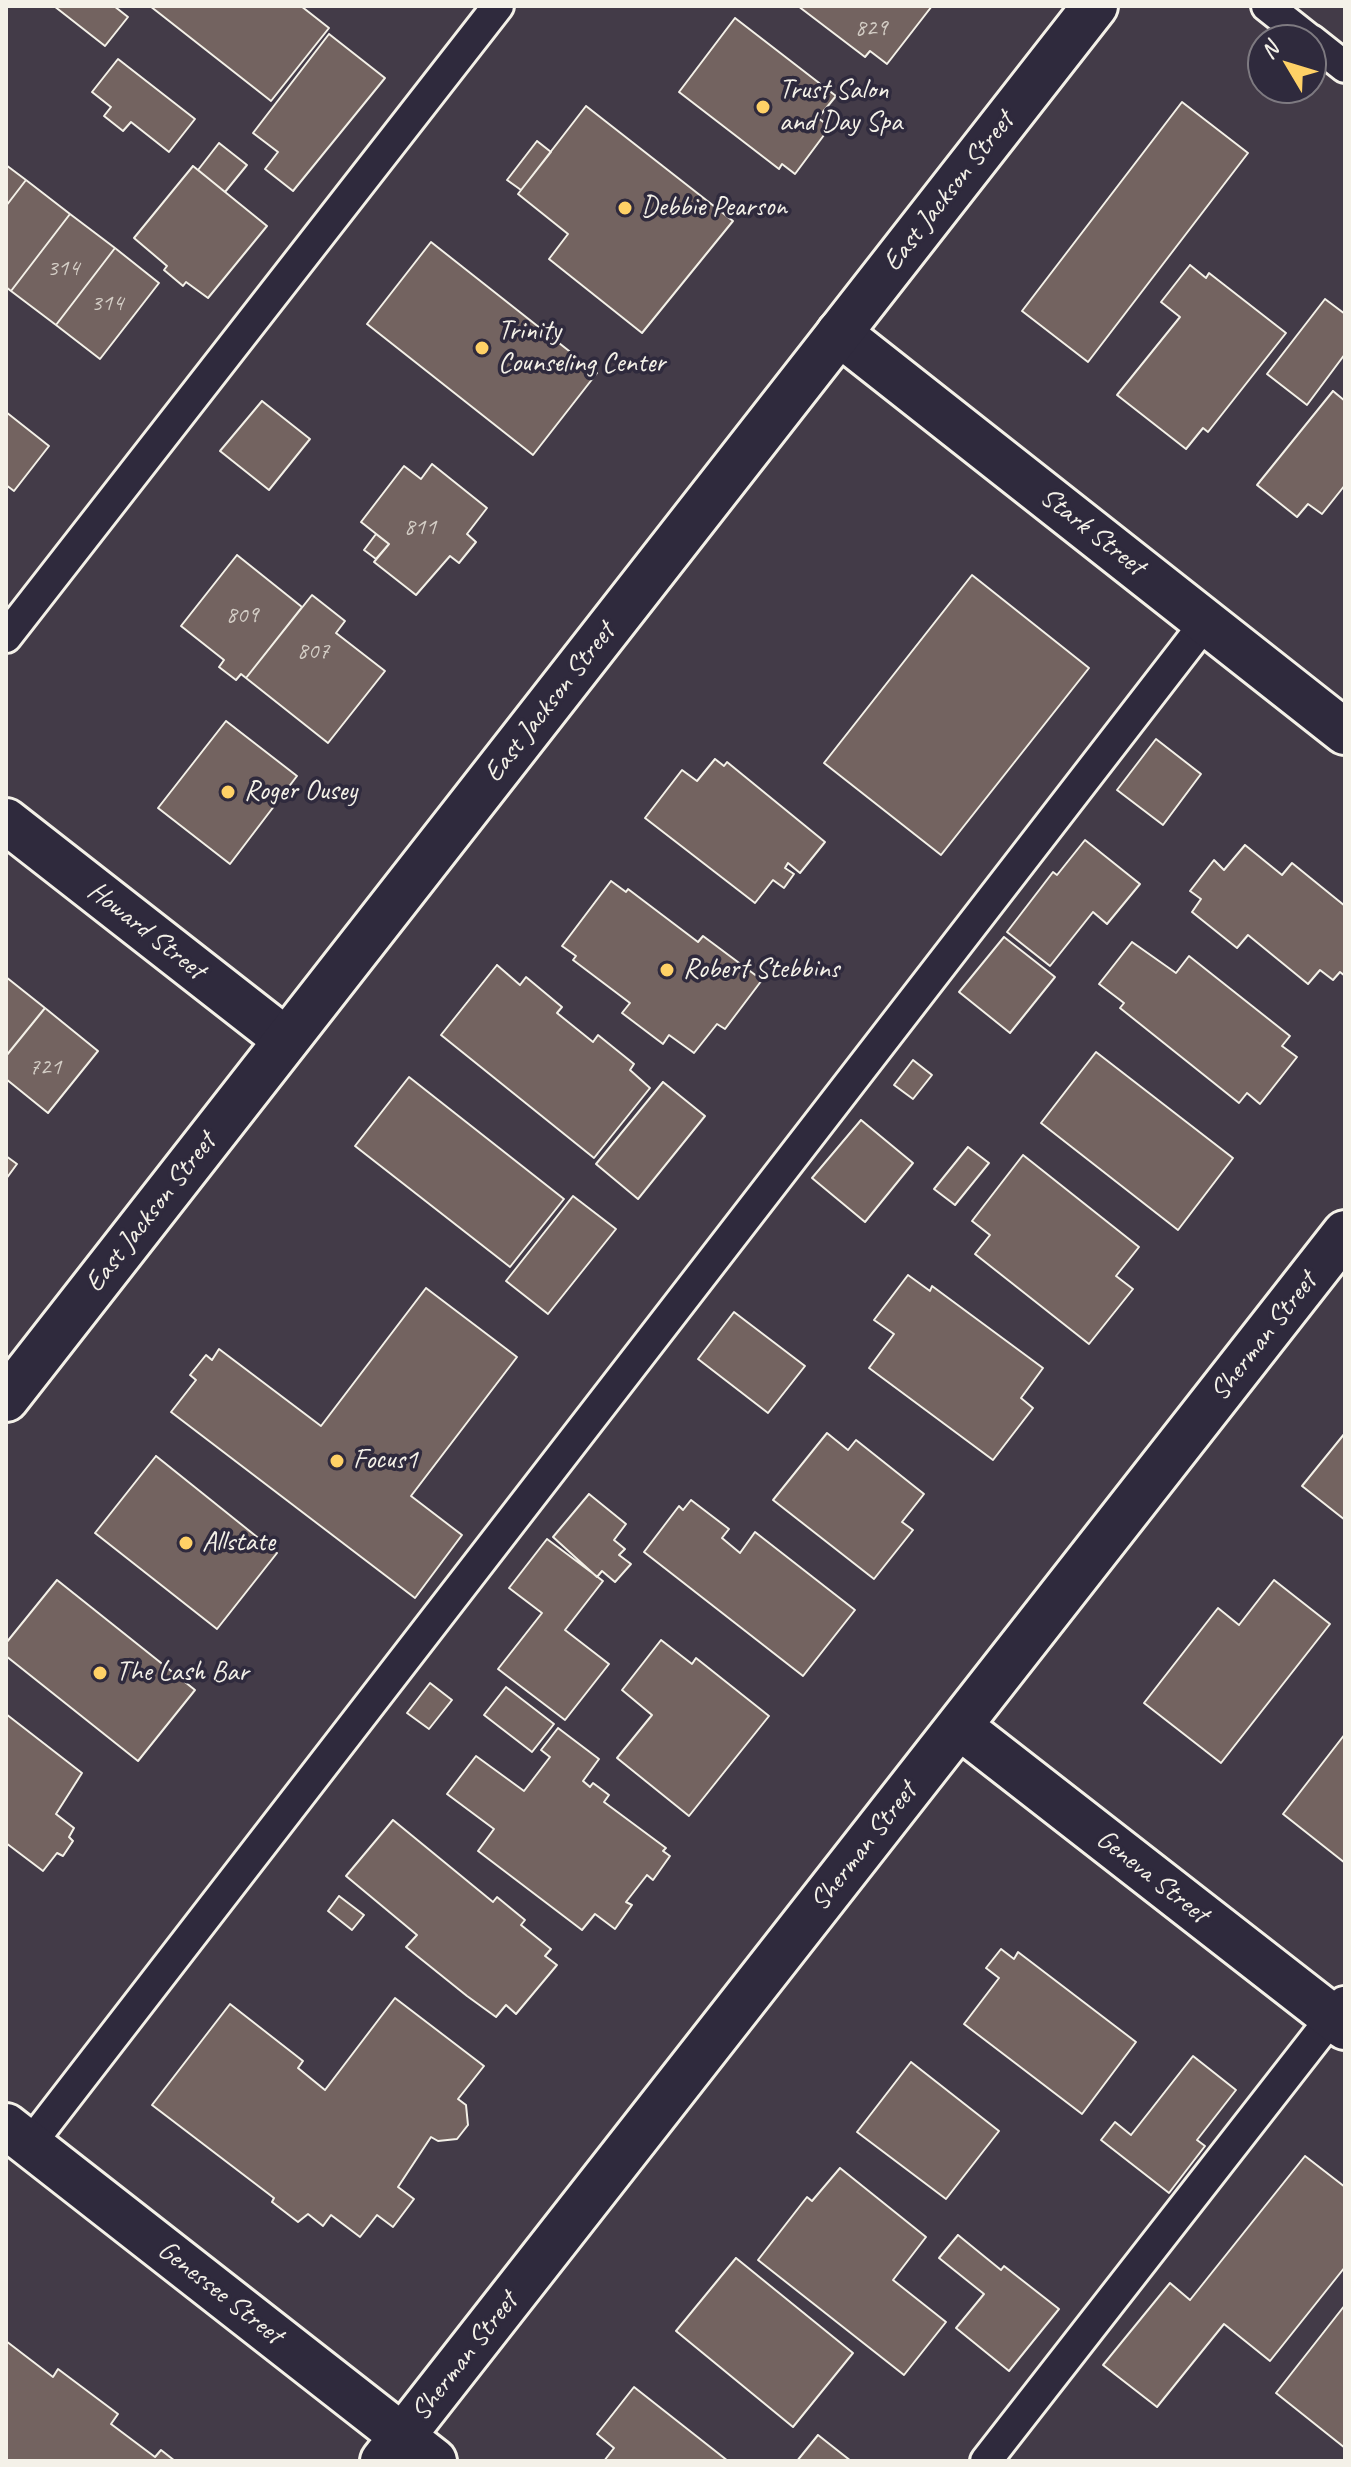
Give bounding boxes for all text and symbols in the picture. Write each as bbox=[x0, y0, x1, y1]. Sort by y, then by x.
house number: 829 bbox=[855, 15, 887, 43]
north arrow bbox=[1247, 24, 1327, 104]
text: N bbox=[1254, 36, 1285, 64]
place label: Trust Salon and Day Spa bbox=[779, 74, 902, 140]
marker: Trust Salon and Day Spa bbox=[754, 98, 772, 116]
street label: East Jackson Street bbox=[876, 106, 1022, 278]
place label: Debbie Pearson bbox=[641, 191, 787, 225]
marker: Debbie Pearson bbox=[616, 199, 634, 217]
house number: 314 bbox=[47, 255, 79, 283]
house number: 314 bbox=[91, 290, 123, 318]
place label: Trinity Counseling Center bbox=[498, 315, 665, 381]
marker: Trinity Counseling Center bbox=[473, 339, 491, 357]
street label: Stark Street bbox=[1033, 481, 1151, 583]
house number: 811 bbox=[404, 514, 436, 542]
house number: 809 bbox=[226, 602, 258, 630]
street label: East Jackson Street bbox=[477, 617, 623, 789]
house number: 807 bbox=[297, 638, 329, 666]
place label: Roger Ousey bbox=[244, 775, 357, 809]
marker: Roger Ousey bbox=[219, 783, 237, 801]
street label: Howard Street bbox=[81, 875, 211, 987]
place label: Robert Stebbins bbox=[683, 953, 839, 987]
marker: Robert Stebbins bbox=[658, 961, 676, 979]
house number: 721 bbox=[29, 1054, 61, 1082]
street label: East Jackson Street bbox=[78, 1127, 224, 1299]
street label: Sherman Street bbox=[1203, 1266, 1325, 1408]
place label: Focus1 bbox=[353, 1444, 417, 1478]
marker: Focus1 bbox=[328, 1452, 346, 1470]
place label: Allstate bbox=[202, 1526, 275, 1560]
marker: Allstate bbox=[177, 1534, 195, 1552]
place label: The Lash Bar bbox=[116, 1656, 248, 1690]
marker: The Lash Bar bbox=[91, 1664, 109, 1682]
street label: Sherman Street bbox=[803, 1776, 925, 1918]
street label: Geneva Street bbox=[1089, 1823, 1215, 1931]
street label: Genessee Street bbox=[151, 2234, 289, 2352]
street label: Sherman Street bbox=[404, 2286, 526, 2428]

